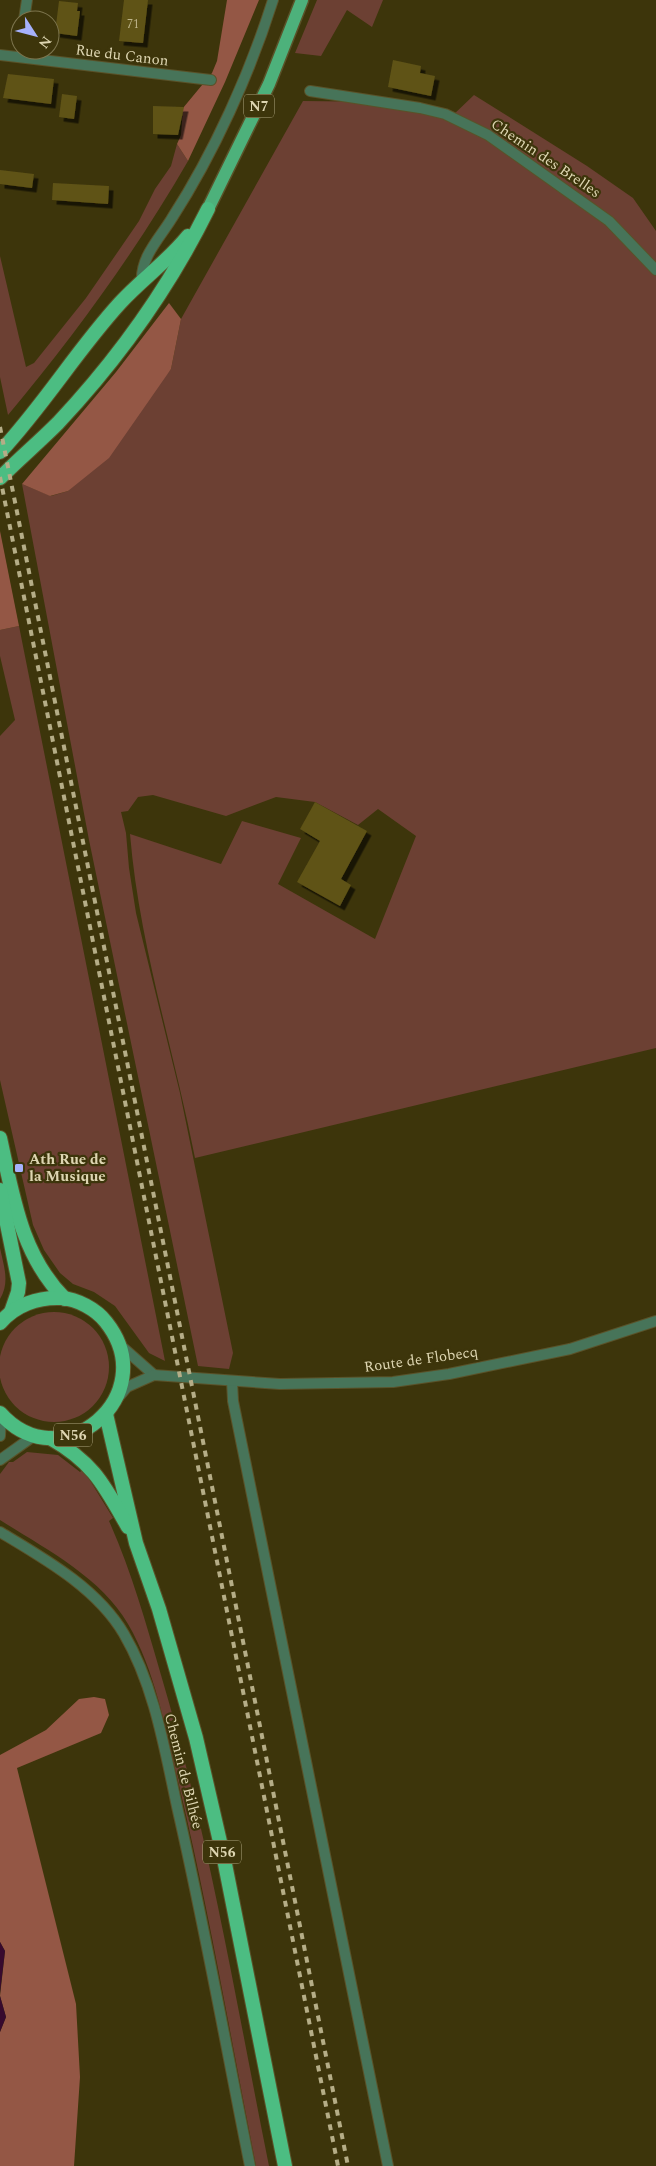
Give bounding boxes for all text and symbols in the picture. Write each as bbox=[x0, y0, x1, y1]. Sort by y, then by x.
north arrow bbox=[10, 10, 60, 60]
house number: 71 bbox=[127, 15, 139, 34]
text: N bbox=[33, 32, 57, 53]
street label: Rue du Canon bbox=[74, 38, 170, 73]
road number: N7 bbox=[244, 94, 274, 118]
street label: Chemin des Brelles bbox=[486, 113, 605, 204]
place label: Ath Rue de la Musique bbox=[29, 1148, 106, 1188]
marker: Ath Rue de la Musique bbox=[13, 1162, 25, 1174]
street label: Route de Flobecq bbox=[363, 1340, 480, 1379]
road number: N56 bbox=[54, 1424, 92, 1446]
street label: Chemin de Bilhée bbox=[158, 1711, 209, 1831]
road number: N56 bbox=[203, 1840, 241, 1864]

